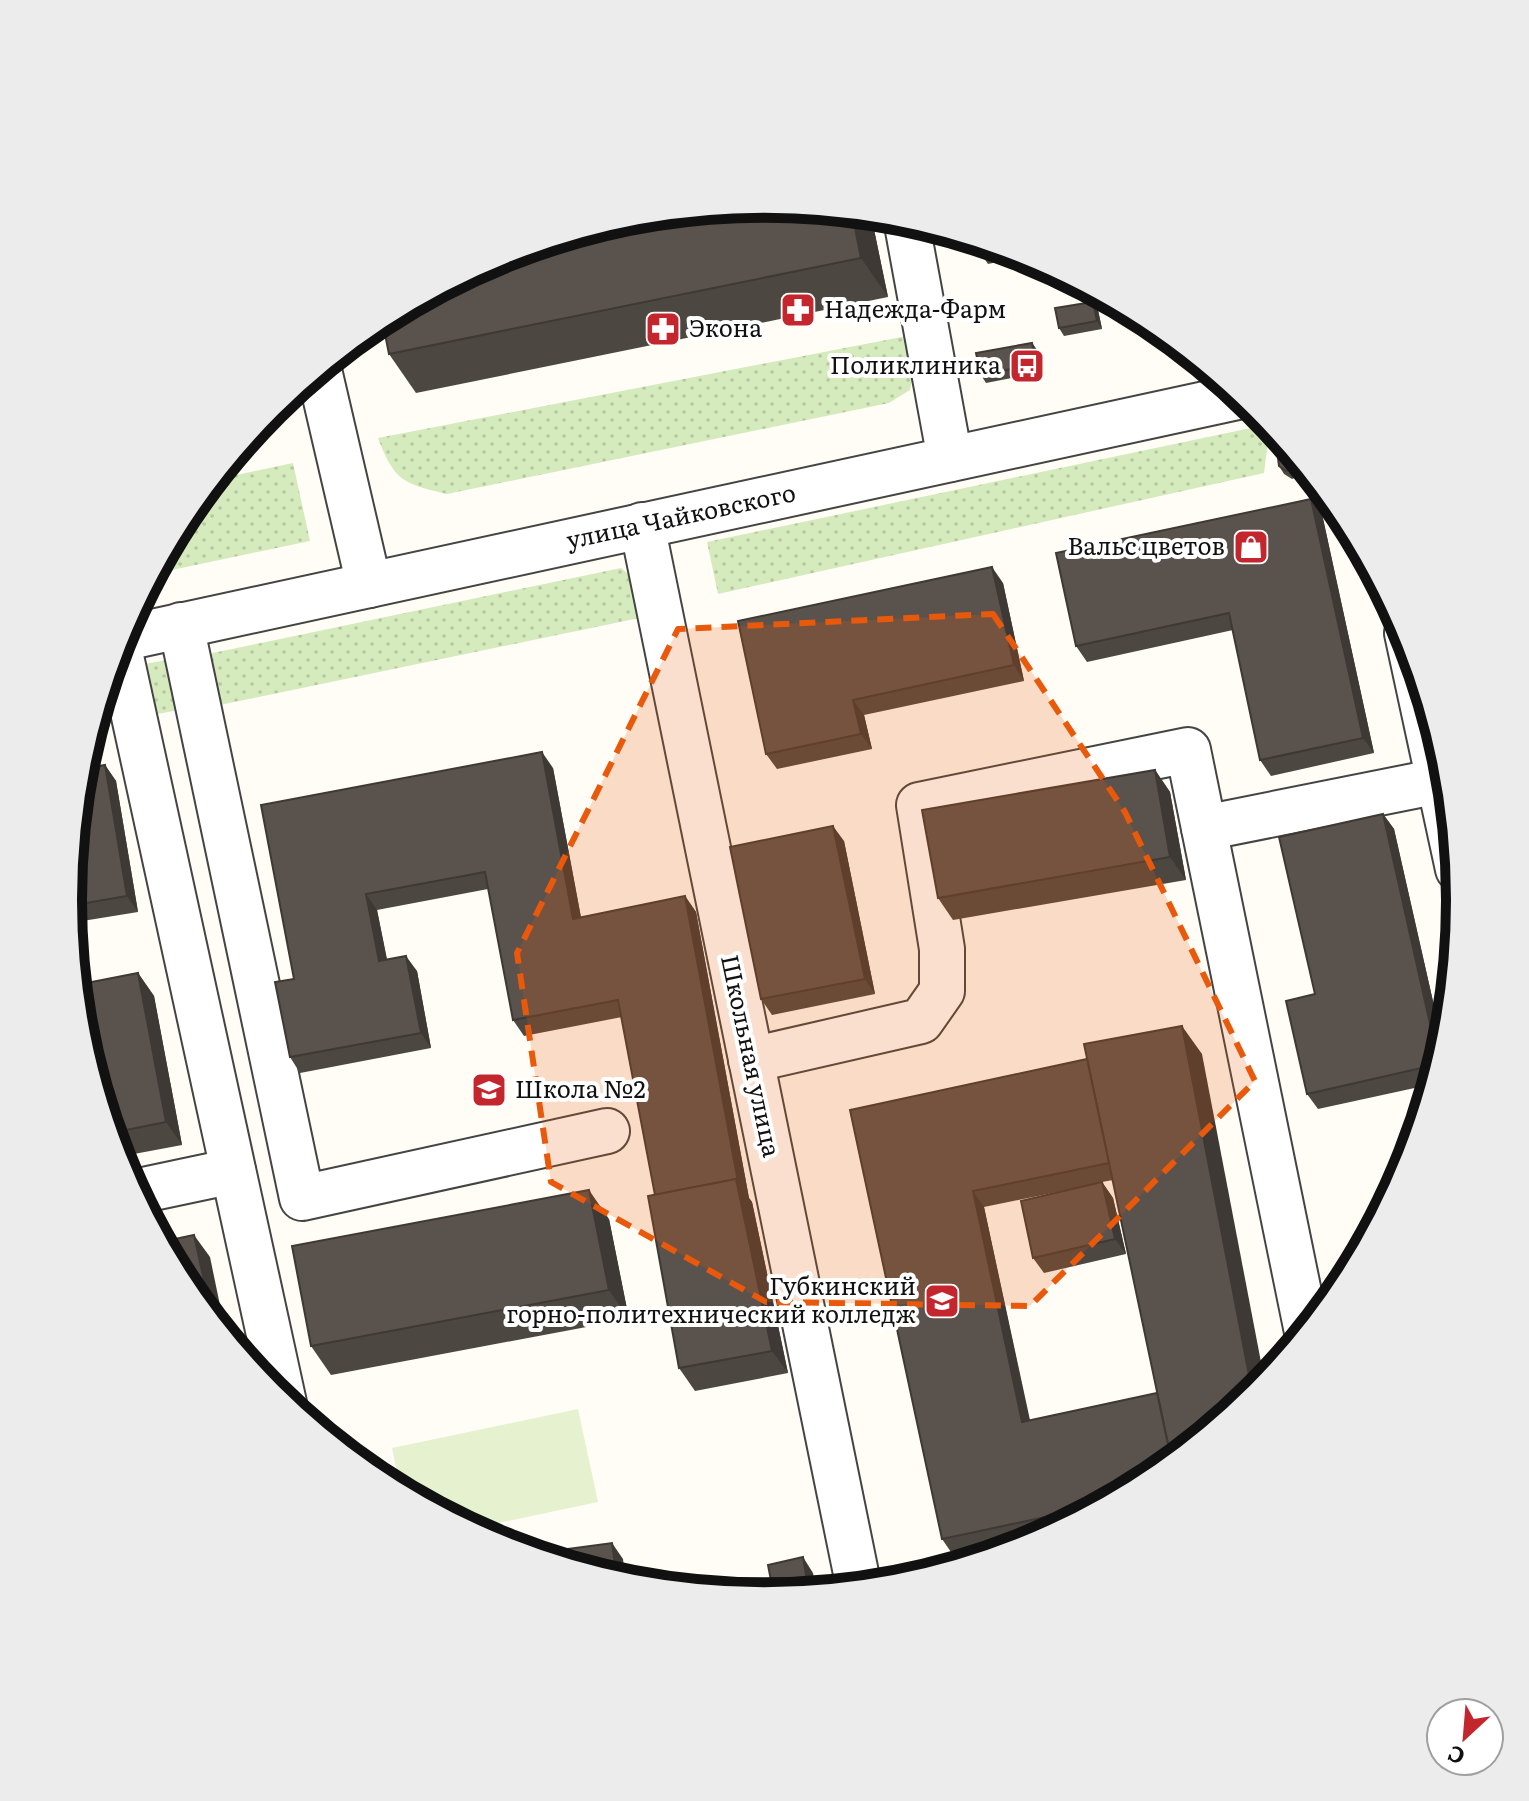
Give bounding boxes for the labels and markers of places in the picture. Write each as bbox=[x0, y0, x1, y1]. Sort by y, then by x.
place label: Надежда-Фарм bbox=[824, 290, 1006, 325]
pharmacy icon: Надежда-Фарм bbox=[779, 291, 817, 329]
place label: Экона bbox=[689, 309, 762, 344]
pharmacy icon: Экона bbox=[644, 310, 682, 348]
place label: Поликлиника bbox=[830, 346, 1001, 381]
bus stop icon: Поликлиника bbox=[1008, 347, 1046, 385]
place label: Вальс цветов bbox=[1067, 527, 1225, 562]
shop icon: Вальс цветов bbox=[1232, 528, 1270, 566]
place label: Школа №2 bbox=[515, 1070, 646, 1105]
school or university icon: Школа №2 bbox=[470, 1071, 508, 1109]
place label: Губкинский горно-политехнический колледж bbox=[506, 1267, 917, 1330]
school or university icon: Губкинский горно-политехнический колледж bbox=[923, 1282, 961, 1320]

